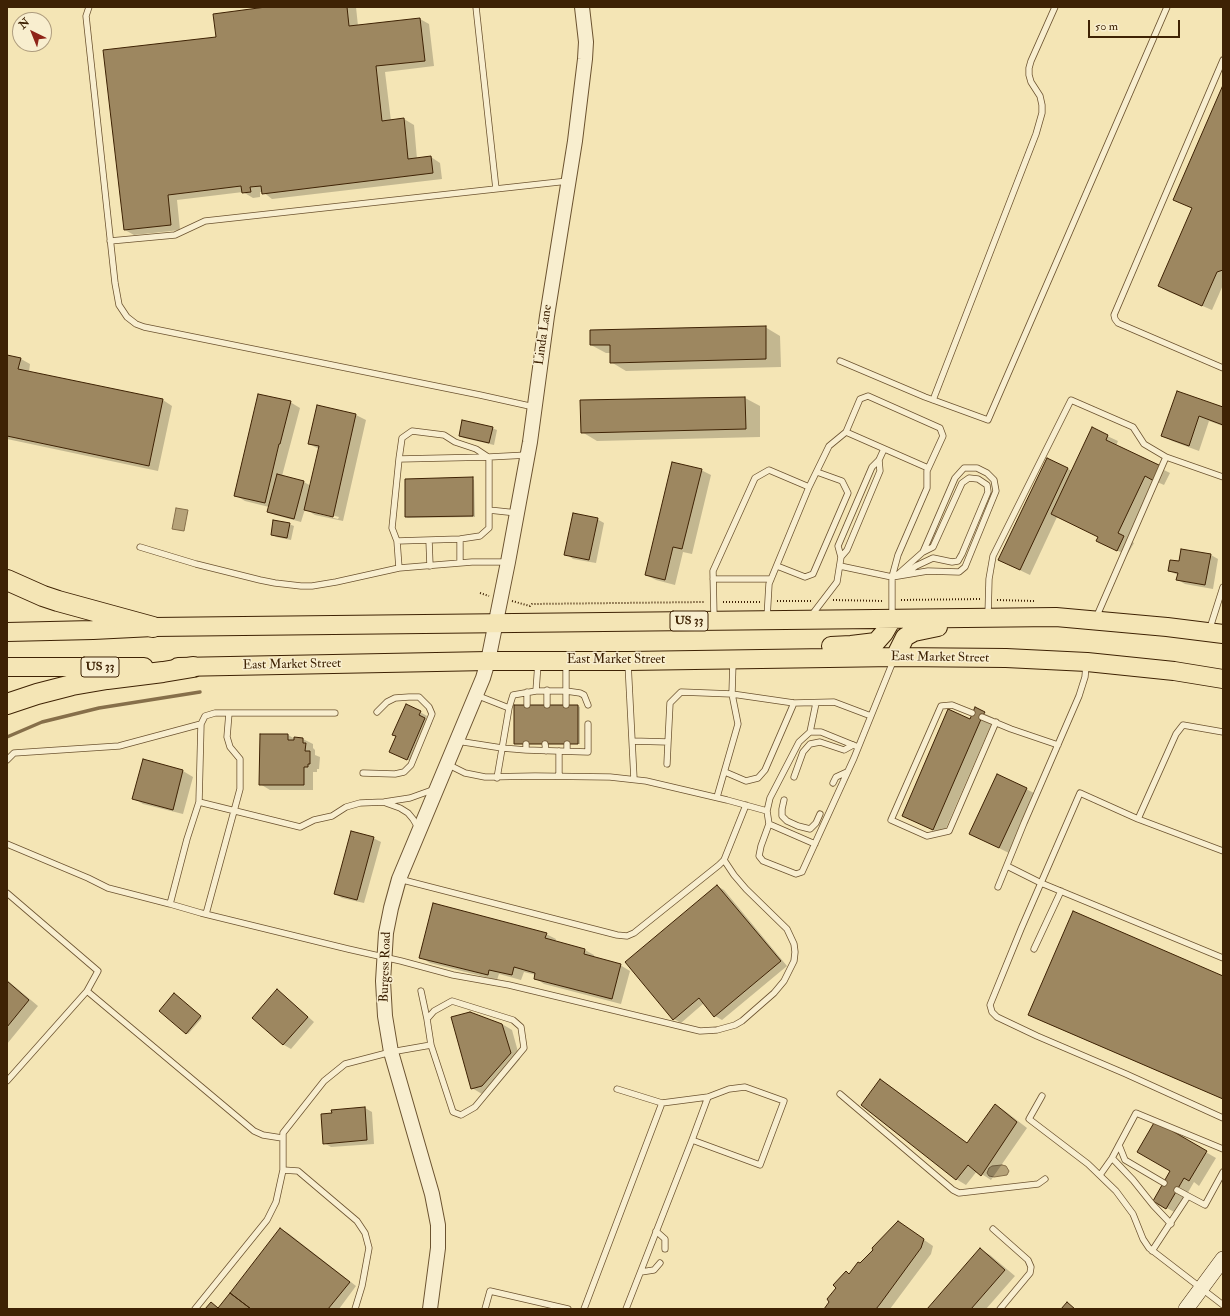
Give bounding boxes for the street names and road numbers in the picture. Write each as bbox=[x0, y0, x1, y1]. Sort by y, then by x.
street label: Linda Lane bbox=[532, 304, 556, 366]
road number: US 33 bbox=[670, 611, 708, 631]
street label: East Market Street bbox=[891, 649, 989, 667]
street label: East Market Street bbox=[567, 652, 665, 668]
street label: East Market Street bbox=[243, 656, 341, 674]
road number: US 33 bbox=[81, 657, 119, 677]
street label: Burgess Road bbox=[377, 931, 395, 1003]

